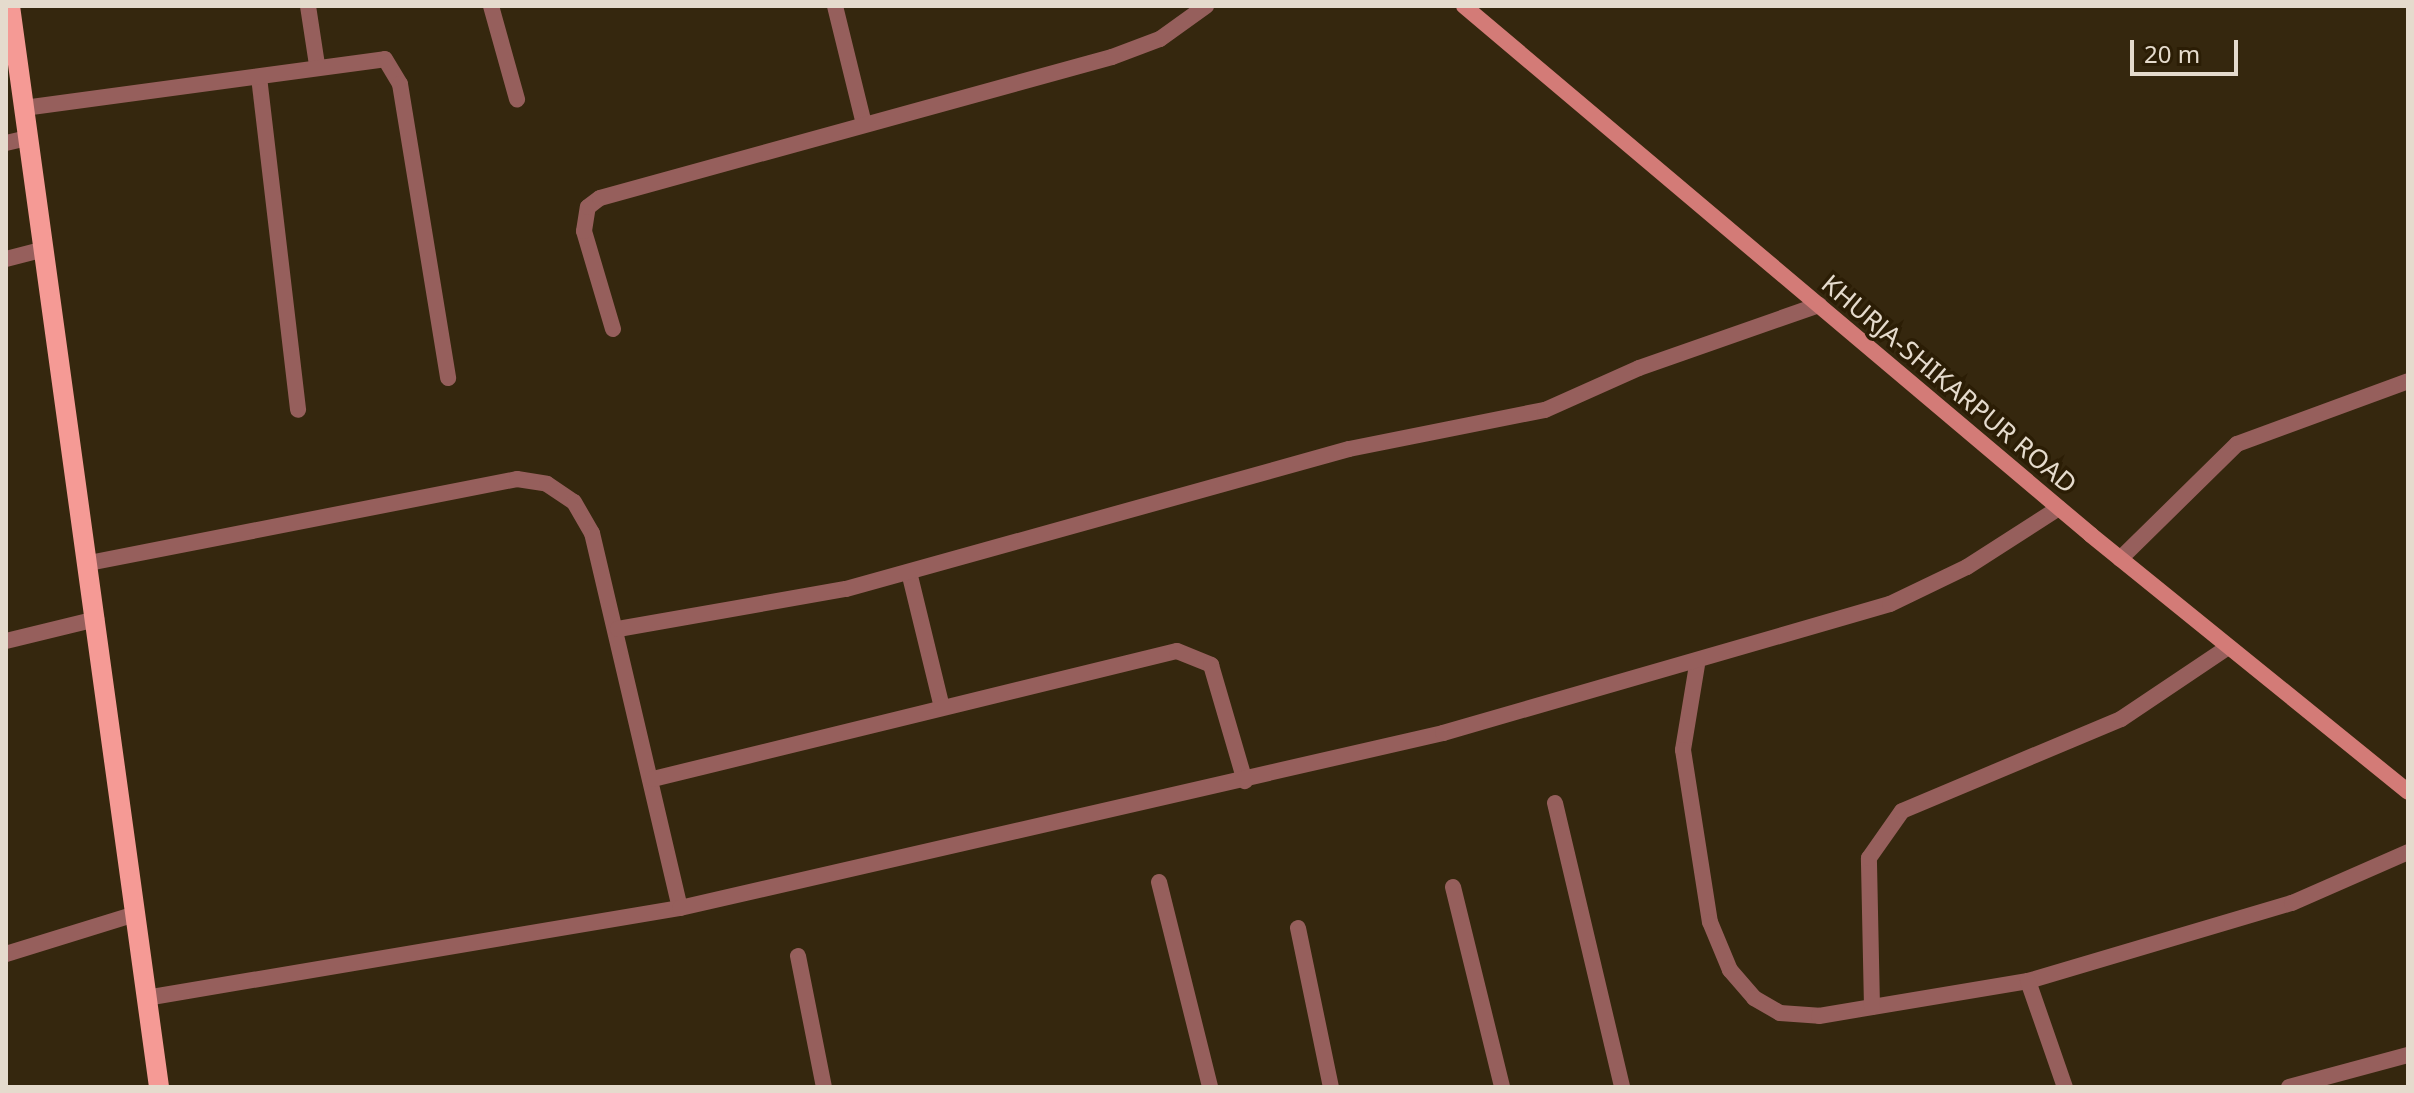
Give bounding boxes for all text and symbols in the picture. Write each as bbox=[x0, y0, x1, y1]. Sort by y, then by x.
scale bar bbox=[2134, 24, 2242, 74]
text: 20 m bbox=[2144, 37, 2200, 70]
street label: KHURJA-SHIKARPUR ROAD bbox=[1815, 268, 2083, 500]

